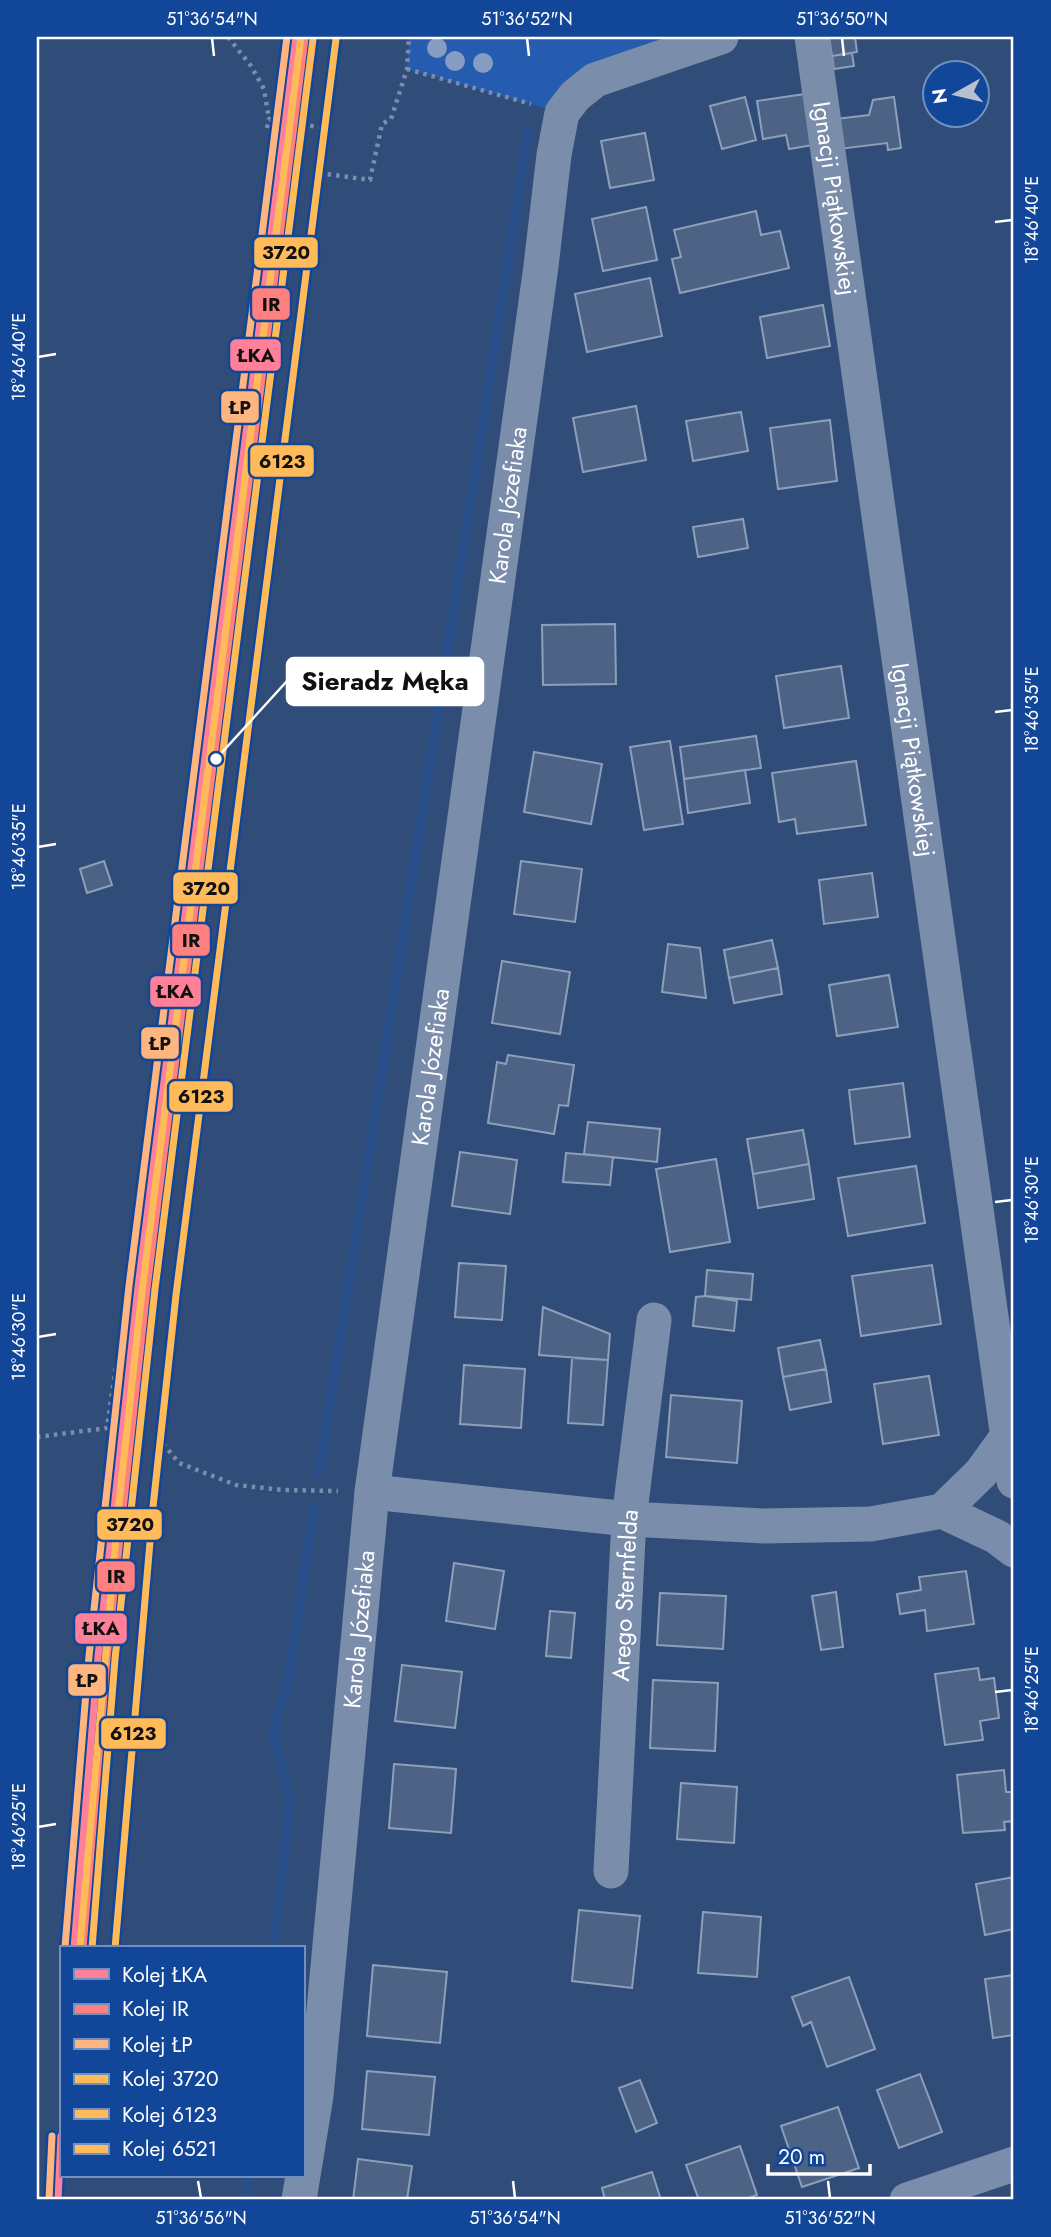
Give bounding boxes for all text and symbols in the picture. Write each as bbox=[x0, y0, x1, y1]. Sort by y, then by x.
text: 51°36'54"N bbox=[166, 6, 258, 32]
text: 51°36'52"N bbox=[481, 6, 573, 32]
text: 51°36'50"N bbox=[796, 6, 888, 32]
north arrow bbox=[922, 60, 992, 130]
text: N bbox=[925, 87, 954, 106]
street label: Ignacji Piątkowskiej bbox=[804, 99, 866, 298]
text: 18°46'40"E bbox=[1019, 176, 1045, 264]
line badge: 3720 bbox=[253, 236, 319, 269]
text: 3720 bbox=[262, 239, 310, 266]
line badge: IR bbox=[251, 287, 291, 321]
text: IR bbox=[262, 291, 281, 318]
text: 18°46'40"E bbox=[6, 313, 32, 401]
line badge: ŁKA bbox=[229, 338, 282, 372]
text: ŁKA bbox=[236, 342, 275, 369]
line badge: ŁP bbox=[220, 390, 260, 424]
text: ŁP bbox=[228, 394, 251, 421]
street label: Karola Józefiaka bbox=[479, 424, 536, 586]
line badge: 6123 bbox=[249, 444, 315, 478]
text: 6123 bbox=[259, 448, 306, 475]
callout: Sieradz Męka bbox=[287, 658, 483, 705]
street label: Ignacji Piątkowskiej bbox=[883, 661, 945, 859]
text: Sieradz Męka bbox=[301, 662, 469, 700]
text: 18°46'35"E bbox=[1019, 666, 1045, 754]
text: 18°46'35"E bbox=[6, 803, 32, 891]
line badge: 3720 bbox=[172, 871, 239, 905]
text: 3720 bbox=[182, 875, 230, 902]
line badge: IR bbox=[171, 923, 211, 957]
text: IR bbox=[182, 927, 201, 954]
line badge: ŁKA bbox=[149, 975, 202, 1008]
text: ŁKA bbox=[155, 978, 194, 1005]
street label: Karola Józefiaka bbox=[402, 986, 458, 1148]
line badge: ŁP bbox=[140, 1026, 180, 1060]
text: ŁP bbox=[148, 1030, 171, 1057]
line badge: 6123 bbox=[168, 1080, 234, 1113]
text: 6123 bbox=[178, 1083, 225, 1110]
text: 18°46'30"E bbox=[1019, 1156, 1045, 1244]
text: 18°46'30"E bbox=[6, 1293, 32, 1381]
street label: Arego Sternfelda bbox=[603, 1507, 647, 1682]
line badge: 3720 bbox=[96, 1508, 163, 1541]
text: 3720 bbox=[106, 1511, 154, 1538]
street label: Karola Józefiaka bbox=[334, 1549, 384, 1710]
line badge: IR bbox=[96, 1560, 136, 1593]
text: IR bbox=[107, 1563, 126, 1590]
line badge: ŁKA bbox=[74, 1612, 128, 1645]
text: ŁKA bbox=[81, 1615, 120, 1642]
text: 18°46'25"E bbox=[1019, 1646, 1045, 1734]
line badge: ŁP bbox=[67, 1663, 107, 1697]
text: ŁP bbox=[75, 1667, 98, 1694]
line badge: 6123 bbox=[100, 1717, 167, 1750]
text: 6123 bbox=[110, 1720, 157, 1747]
text: 18°46'25"E bbox=[6, 1783, 32, 1871]
legend bbox=[60, 1946, 304, 2178]
text: Kolej ŁKA bbox=[122, 1960, 207, 1990]
text: Kolej IR bbox=[122, 1994, 189, 2024]
text: Kolej ŁP bbox=[122, 2030, 193, 2060]
text: Kolej 3720 bbox=[122, 2064, 219, 2094]
text: Kolej 6123 bbox=[122, 2100, 217, 2130]
scale bar bbox=[768, 2132, 869, 2176]
text: Kolej 6521 bbox=[122, 2134, 217, 2164]
text: 20 m bbox=[778, 2142, 825, 2172]
text: 51°36'56"N bbox=[155, 2205, 247, 2231]
text: 51°36'54"N bbox=[469, 2205, 561, 2231]
text: 51°36'52"N bbox=[784, 2205, 876, 2231]

